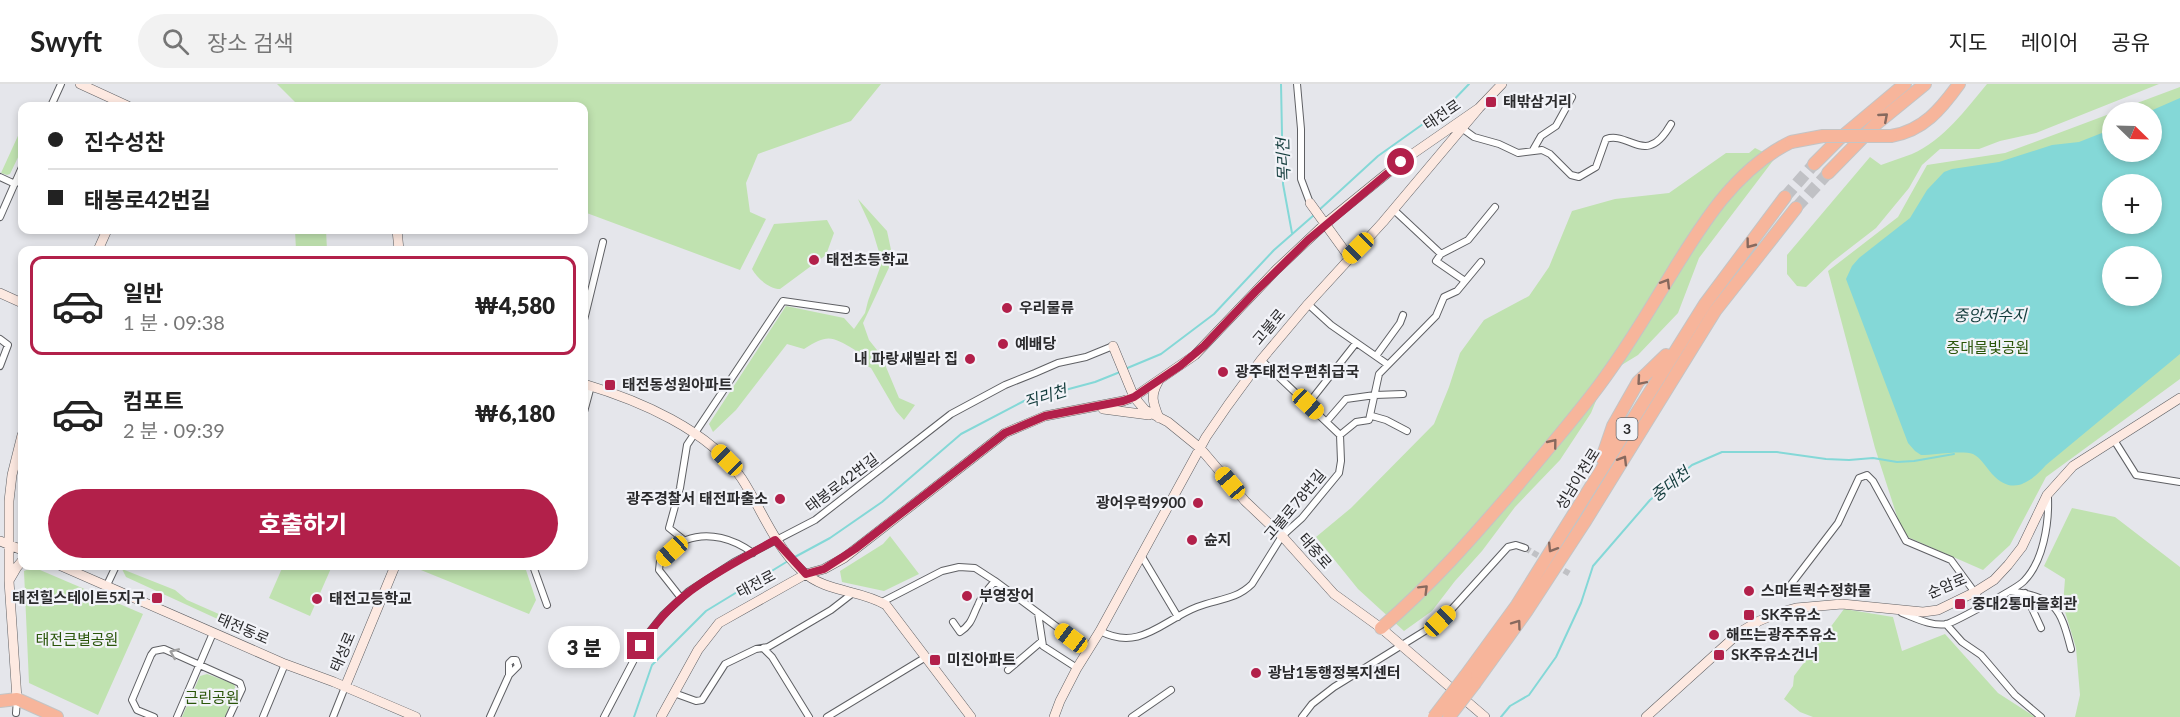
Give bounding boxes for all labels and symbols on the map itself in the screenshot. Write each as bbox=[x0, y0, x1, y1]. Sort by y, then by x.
place label: 태밖삼거리 bbox=[1503, 92, 1572, 110]
street label: 태전로 bbox=[1419, 95, 1464, 133]
marker: 태밖삼거리 bbox=[1484, 95, 1498, 109]
north arrow bbox=[2102, 102, 2162, 162]
one-way arrow bbox=[1877, 114, 1888, 125]
water label: 목리천 bbox=[1272, 135, 1293, 182]
route start bbox=[1387, 148, 1414, 175]
car bbox=[1339, 229, 1377, 267]
one-way arrow bbox=[1746, 237, 1757, 248]
place label: 태전초등학교 bbox=[826, 250, 909, 268]
marker: 태전초등학교 bbox=[807, 253, 821, 267]
one-way arrow bbox=[1658, 279, 1669, 290]
place label: 우리물류 bbox=[1019, 298, 1074, 316]
marker: 우리물류 bbox=[1000, 301, 1014, 315]
street label: 고불로 bbox=[1248, 305, 1288, 348]
water label: 중앙저수지 bbox=[1953, 305, 2028, 324]
place label: 예배당 bbox=[1015, 334, 1057, 352]
marker: 예배당 bbox=[996, 337, 1010, 351]
park label: 중대물빛공원 bbox=[1947, 338, 2029, 356]
place label: 내 파랑새빌라 집 bbox=[854, 349, 958, 367]
marker: 내 파랑새빌라 집 bbox=[963, 352, 977, 366]
place label: 광주태전우편취급국 bbox=[1235, 362, 1359, 380]
marker: 광주태전우편취급국 bbox=[1216, 365, 1230, 379]
one-way arrow bbox=[1637, 374, 1648, 385]
place label: 태전동성원아파트 bbox=[622, 375, 733, 393]
marker: 태전동성원아파트 bbox=[603, 378, 617, 392]
water label: 직리천 bbox=[1021, 379, 1071, 411]
car bbox=[1289, 385, 1327, 423]
road number: 3 bbox=[1616, 418, 1638, 440]
one-way arrow bbox=[1546, 438, 1557, 449]
car bbox=[708, 441, 746, 479]
street label: 성남이천로 bbox=[1551, 444, 1603, 513]
street label: 태봉로42번길 bbox=[801, 449, 881, 515]
one-way arrow bbox=[1615, 456, 1627, 466]
water label: 중대천 bbox=[1647, 461, 1695, 505]
car bbox=[1212, 463, 1248, 503]
street label: 고불로78번길 bbox=[1260, 465, 1329, 543]
place label: 광주경찰서 태전파출소 bbox=[626, 489, 768, 507]
marker: 광주경찰서 태전파출소 bbox=[773, 492, 787, 506]
place label: 광어우럭9900 bbox=[1096, 493, 1186, 511]
marker: 광어우럭9900 bbox=[1191, 496, 1205, 510]
street label: 태중로 bbox=[1295, 529, 1336, 572]
place label: 슌지 bbox=[1204, 530, 1232, 548]
car bbox=[653, 532, 691, 570]
marker: 슌지 bbox=[1185, 533, 1199, 547]
one-way arrow bbox=[1548, 542, 1560, 552]
street label: 태전로 bbox=[733, 565, 778, 601]
street label: 순암로 bbox=[1924, 569, 1969, 601]
place label: 스마트퀵수정화물 bbox=[1761, 581, 1872, 599]
marker: 스마트퀵수정화물 bbox=[1742, 584, 1756, 598]
one-way arrow bbox=[1417, 585, 1428, 596]
place label: 부영장어 bbox=[979, 586, 1034, 604]
place label: 태전힐스테이트5지구 bbox=[12, 588, 145, 606]
place label: 태전고등학교 bbox=[329, 589, 412, 607]
marker: 부영장어 bbox=[960, 589, 974, 603]
marker: 태전힐스테이트5지구 bbox=[150, 591, 164, 605]
marker: 태전고등학교 bbox=[310, 592, 324, 606]
place label: 중대2통마을회관 bbox=[1972, 594, 2078, 612]
marker: 중대2통마을회관 bbox=[1953, 597, 1967, 611]
car bbox=[1421, 602, 1459, 640]
place label: SK주유소 bbox=[1761, 605, 1821, 623]
marker: SK주유소 bbox=[1742, 608, 1756, 622]
street label: 태전동로 bbox=[214, 609, 272, 647]
car bbox=[1051, 620, 1091, 656]
one-way arrow bbox=[1510, 620, 1521, 631]
callout: 3 분 bbox=[548, 625, 620, 667]
place label: 해뜨는광주주유소 bbox=[1726, 625, 1837, 643]
marker: 해뜨는광주주유소 bbox=[1707, 628, 1721, 642]
street label: 태성로 bbox=[326, 629, 358, 674]
park label: 태전큰별공원 bbox=[36, 630, 118, 648]
route end bbox=[627, 632, 654, 659]
place label: SK주유소건너 bbox=[1731, 645, 1819, 663]
one-way arrow bbox=[169, 648, 180, 660]
marker: SK주유소건너 bbox=[1712, 648, 1726, 662]
place label: 미진아파트 bbox=[947, 650, 1016, 668]
marker: 미진아파트 bbox=[928, 653, 942, 667]
place label: 광남1동행정복지센터 bbox=[1268, 663, 1401, 681]
marker: 광남1동행정복지센터 bbox=[1249, 666, 1263, 680]
park label: 근린공원 bbox=[184, 688, 240, 706]

